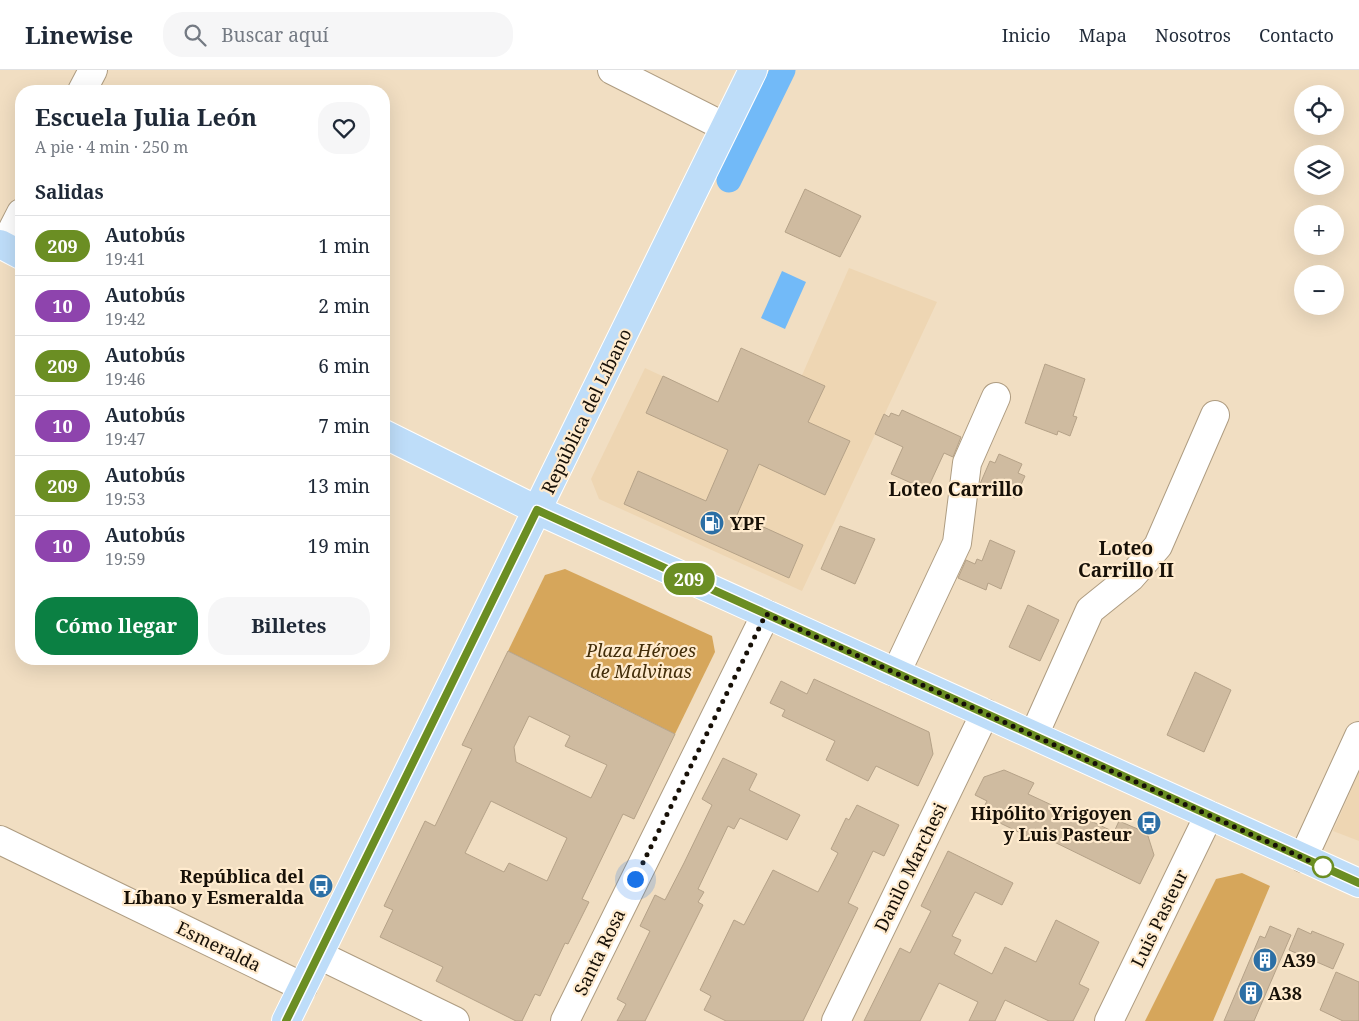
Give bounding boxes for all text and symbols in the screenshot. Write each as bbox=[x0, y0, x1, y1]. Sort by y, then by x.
search box bbox=[163, 12, 513, 57]
text: Linewise bbox=[25, 18, 133, 51]
icon: search bbox=[181, 21, 209, 49]
text: Buscar aquí bbox=[221, 22, 329, 48]
text: Inicio bbox=[1002, 23, 1051, 47]
text: Mapa bbox=[1079, 23, 1127, 47]
text: Nosotros bbox=[1155, 23, 1231, 47]
text: Contacto bbox=[1259, 23, 1334, 47]
map controls bbox=[1294, 85, 1344, 315]
button: locate bbox=[1294, 85, 1344, 135]
text: Escuela Julia León bbox=[35, 100, 257, 133]
button: heart bbox=[318, 102, 370, 154]
text: A pie · 4 min · 250 m bbox=[35, 136, 188, 158]
button: layers bbox=[1294, 145, 1344, 195]
text: Salidas bbox=[35, 179, 104, 205]
button: + bbox=[1294, 205, 1344, 255]
text: Autobús bbox=[105, 222, 185, 248]
text: 1 min bbox=[318, 233, 370, 259]
text: 209 bbox=[47, 234, 78, 258]
text: 19:41 bbox=[105, 248, 145, 270]
button: − bbox=[1294, 265, 1344, 315]
text: Autobús bbox=[105, 282, 185, 308]
text: 2 min bbox=[318, 293, 370, 319]
text: 10 bbox=[52, 294, 73, 318]
text: 19:42 bbox=[105, 308, 145, 330]
street label: República del Líbano bbox=[536, 324, 636, 498]
text: Autobús bbox=[105, 342, 185, 368]
text: 6 min bbox=[318, 353, 370, 379]
text: 209 bbox=[47, 354, 78, 378]
text: 19:46 bbox=[105, 368, 145, 390]
text: Autobús bbox=[105, 402, 185, 428]
text: 7 min bbox=[318, 413, 370, 439]
text: 10 bbox=[52, 414, 73, 438]
text: 19:47 bbox=[105, 428, 145, 450]
text: Autobús bbox=[105, 462, 185, 488]
text: 13 min bbox=[308, 473, 370, 499]
text: 209 bbox=[47, 474, 78, 498]
district label: Loteo Carrillo bbox=[889, 476, 1023, 502]
text: 19:53 bbox=[105, 488, 145, 510]
fuel station icon: YPF bbox=[699, 510, 725, 536]
place label: YPF bbox=[730, 511, 765, 535]
text: Autobús bbox=[105, 522, 185, 548]
text: 19 min bbox=[308, 533, 370, 559]
text: 10 bbox=[52, 534, 73, 558]
district label: Loteo Carrillo II bbox=[1078, 535, 1174, 583]
text: 19:59 bbox=[105, 548, 145, 570]
line badge: 209 bbox=[660, 563, 718, 595]
text: 209 bbox=[674, 567, 704, 591]
button: Cómo llegar bbox=[35, 597, 198, 655]
button: Billetes bbox=[208, 597, 370, 655]
park label: Plaza Héroes de Malvinas bbox=[585, 638, 696, 683]
street label: Danilo Marchesi bbox=[868, 798, 952, 935]
place label: Hipólito Yrigoyen y Luis Pasteur bbox=[971, 801, 1133, 846]
bus stop icon: Hipólito Yrigoyen y Luis Pasteur bbox=[1136, 810, 1162, 836]
unlabelled marker bbox=[1312, 856, 1334, 878]
place label: República del Líbano y Esmeralda bbox=[123, 864, 305, 909]
street label: Luis Pasteur bbox=[1125, 865, 1193, 971]
your location bbox=[623, 867, 648, 892]
bus stop icon: República del Líbano y Esmeralda bbox=[308, 873, 334, 899]
street label: Santa Rosa bbox=[568, 905, 630, 999]
street label: Esmeralda bbox=[173, 915, 265, 977]
building icon: A39 bbox=[1252, 947, 1278, 973]
place label: A39 bbox=[1282, 948, 1316, 972]
building icon: A38 bbox=[1238, 980, 1264, 1006]
place label: A38 bbox=[1268, 981, 1302, 1005]

